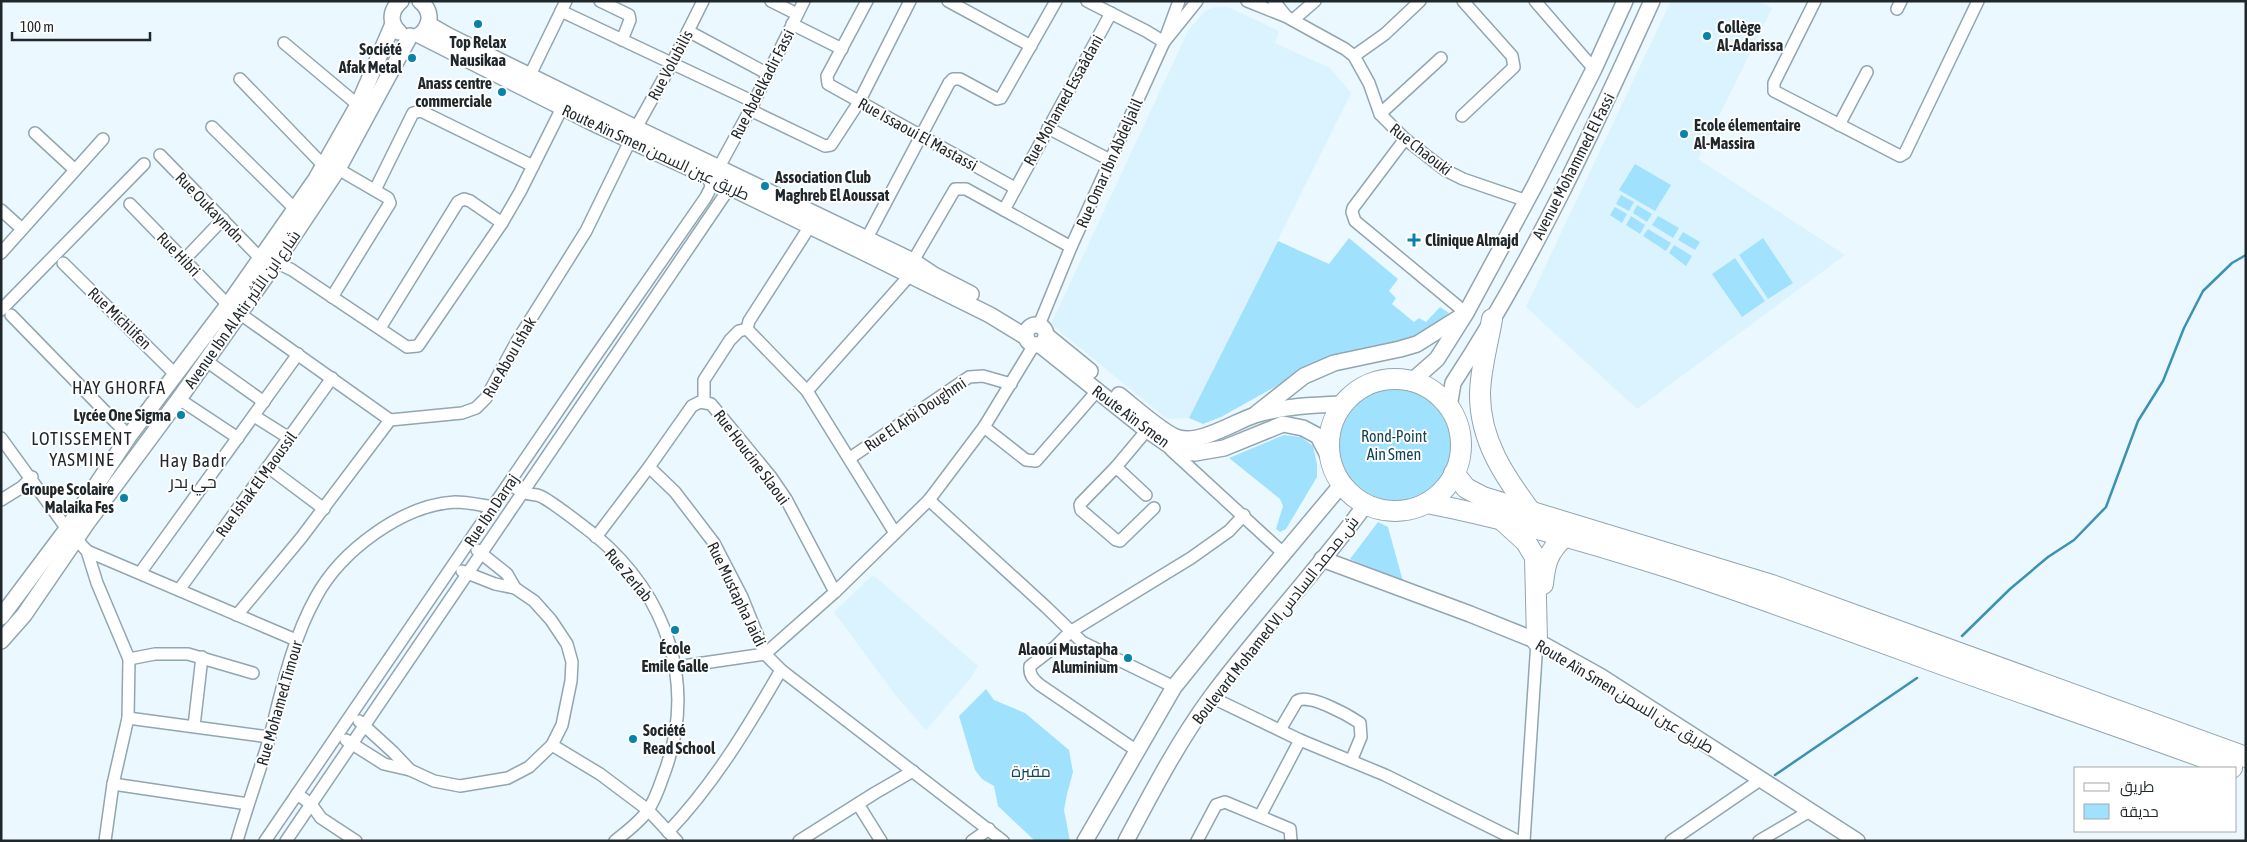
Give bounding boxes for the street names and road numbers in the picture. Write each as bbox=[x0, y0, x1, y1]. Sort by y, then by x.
street label: Rue Abdelkadir Fassi bbox=[727, 26, 797, 142]
street label: Rue Volubilis bbox=[644, 27, 696, 103]
street label: Rue Mohamed Essaâdani bbox=[1020, 32, 1106, 168]
street label: Avenue Mohammed El Fassi bbox=[1528, 90, 1618, 242]
street label: Rue Issaoui El Mastassi bbox=[855, 94, 981, 174]
street label: Rue Omar Ibn Abdeljalil bbox=[1072, 95, 1147, 231]
street label: Route Aïn Smen طريق عين السمن bbox=[559, 101, 753, 205]
street label: Rue Chaouki bbox=[1387, 119, 1455, 179]
street label: Rue Oukaymdn bbox=[171, 168, 248, 246]
street label: Avenue Ibn Al Atir شارع ابن الأثير bbox=[180, 226, 306, 393]
street label: Rue Hibri bbox=[154, 228, 204, 280]
street label: Rue Michlifen bbox=[85, 284, 155, 352]
street label: Rue Abou Ishak bbox=[479, 314, 539, 400]
street label: Rue El Arbi Doughmi bbox=[861, 373, 970, 455]
street label: Route Aïn Smen bbox=[1089, 381, 1173, 451]
street label: Rue Houcine Slaoui bbox=[711, 406, 793, 508]
street label: Rue Ishak El Maoussil bbox=[212, 427, 301, 540]
street label: Rue Ibn Darraj bbox=[460, 470, 523, 550]
street label: Boulevard Mohamed VI ش. محمد السادس bbox=[1188, 513, 1363, 729]
street label: Rue Mustapha Jaidi bbox=[703, 539, 770, 650]
street label: Rue ZerIab bbox=[602, 545, 656, 605]
street label: Route Aïn Smen طريق عين السمن bbox=[1532, 636, 1717, 758]
street label: Rue Mohamed Timour bbox=[253, 638, 306, 767]

